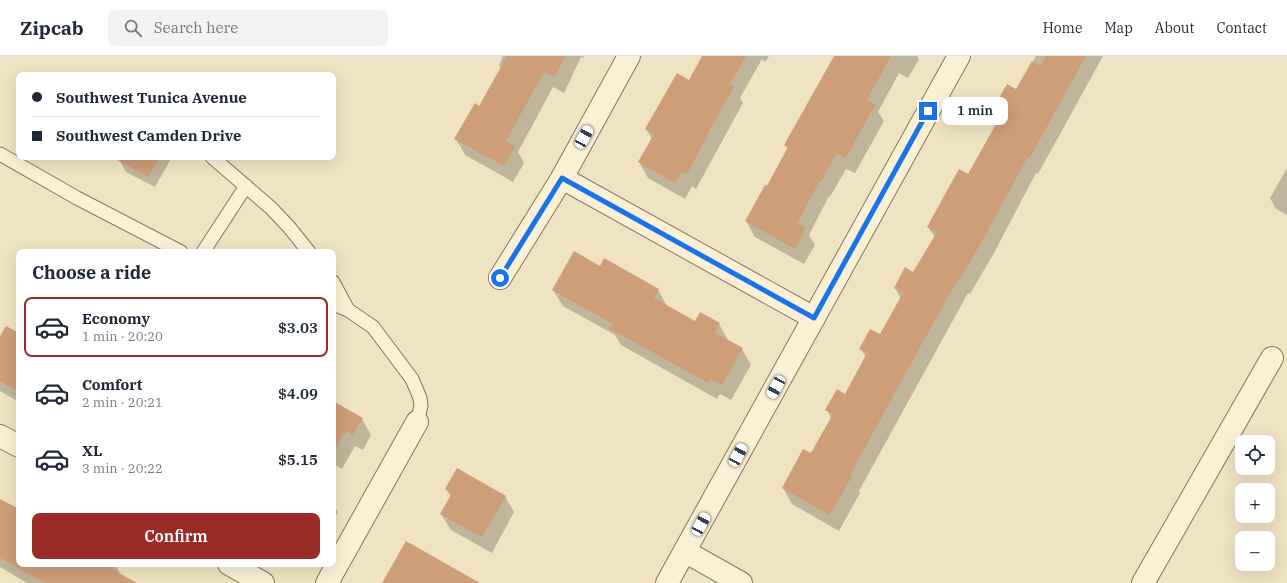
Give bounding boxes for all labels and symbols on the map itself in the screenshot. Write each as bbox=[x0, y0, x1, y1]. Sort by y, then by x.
callout: 1 min bbox=[942, 97, 1008, 125]
route end bbox=[919, 102, 937, 120]
car bbox=[573, 124, 595, 150]
route start bbox=[491, 269, 509, 287]
car bbox=[765, 374, 787, 400]
car bbox=[727, 442, 749, 468]
car bbox=[690, 511, 712, 537]

